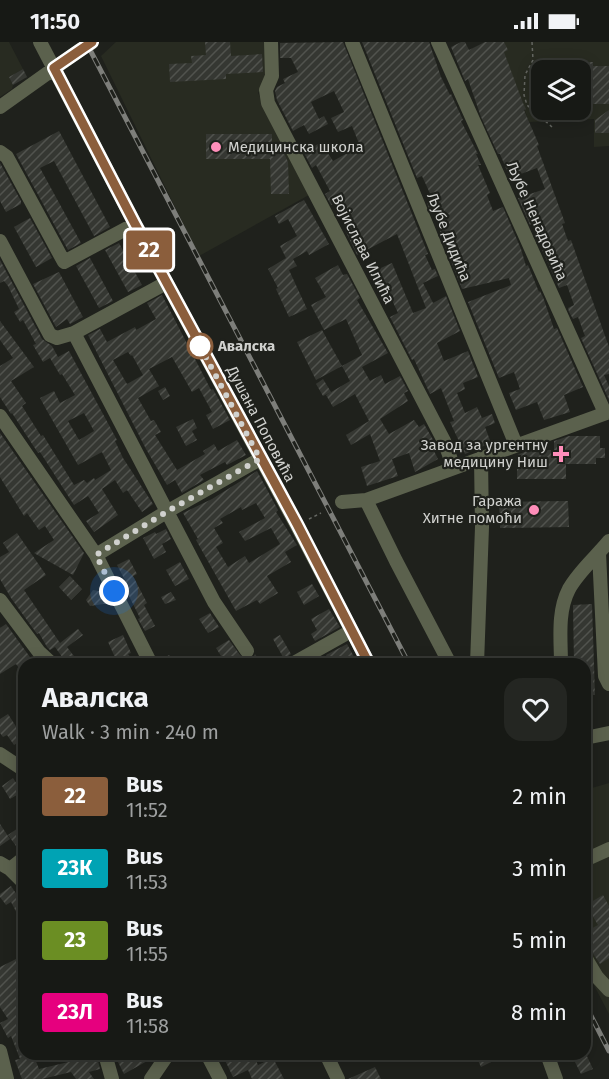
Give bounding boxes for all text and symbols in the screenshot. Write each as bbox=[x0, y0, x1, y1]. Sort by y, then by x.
text: 11:50 bbox=[30, 8, 80, 35]
map controls bbox=[531, 60, 591, 120]
button: layers bbox=[531, 60, 591, 120]
place label: Медицинска школа bbox=[228, 138, 364, 156]
marker: Медицинска школа bbox=[209, 140, 223, 154]
street label: Љубе Ненадовића bbox=[503, 159, 571, 283]
street label: Љубе Дидића bbox=[423, 190, 475, 284]
street label: Војислава Илића bbox=[328, 191, 398, 307]
line badge: 22 bbox=[122, 230, 176, 270]
text: 22 bbox=[138, 237, 160, 263]
marker: Авалска bbox=[187, 333, 213, 359]
place label: Авалска bbox=[217, 337, 275, 355]
street label: Душана Поповића bbox=[222, 362, 299, 485]
place label: Завод за ургентну медицину Ниш bbox=[421, 436, 549, 471]
marker: Завод за ургентну медицину Ниш bbox=[552, 445, 570, 463]
place label: Гаража Хитне помоћи bbox=[423, 492, 522, 527]
marker: Гаража Хитне помоћи bbox=[527, 503, 541, 517]
your location bbox=[99, 576, 129, 606]
button: heart bbox=[504, 678, 567, 741]
text: Авалска bbox=[42, 681, 149, 714]
text: Walk · 3 min · 240 m bbox=[42, 720, 219, 744]
text: Bus bbox=[126, 771, 163, 798]
text: 22 bbox=[64, 783, 86, 809]
text: 2 min bbox=[512, 783, 567, 810]
text: 11:52 bbox=[126, 798, 168, 822]
text: Bus bbox=[126, 843, 163, 870]
text: 23К bbox=[58, 855, 92, 881]
text: 3 min bbox=[512, 855, 567, 882]
text: 11:53 bbox=[126, 870, 168, 894]
text: Bus bbox=[126, 915, 163, 942]
text: 23 bbox=[64, 927, 86, 953]
text: 5 min bbox=[512, 927, 567, 954]
text: 11:55 bbox=[126, 942, 168, 966]
text: Bus bbox=[126, 987, 163, 1014]
text: 23Л bbox=[57, 999, 93, 1025]
text: 8 min bbox=[511, 999, 567, 1026]
text: 11:58 bbox=[126, 1014, 169, 1038]

